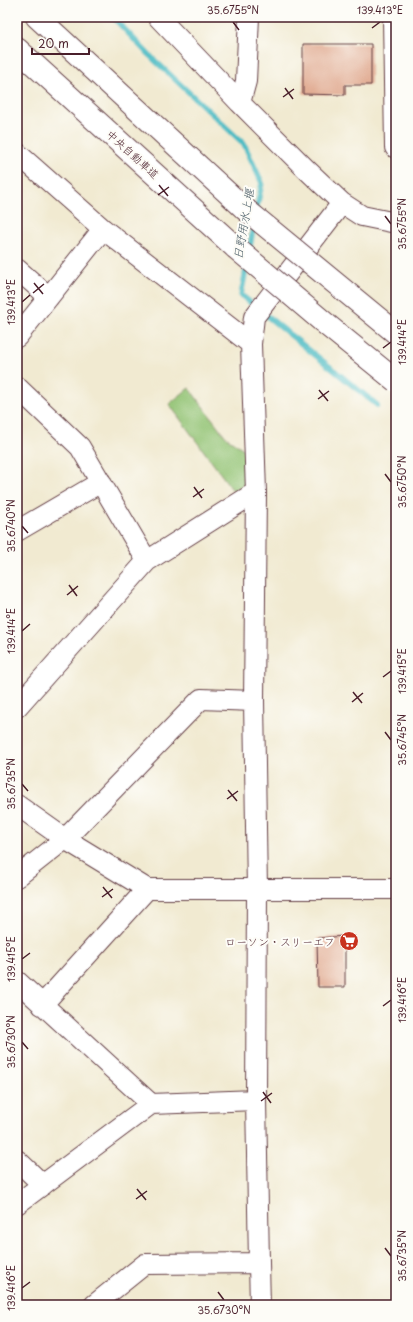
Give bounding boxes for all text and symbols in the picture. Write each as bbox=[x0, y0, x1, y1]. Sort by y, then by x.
text: 35.6755°N bbox=[207, 2, 259, 17]
text: 139.413°E bbox=[357, 2, 403, 17]
scale bar bbox=[32, 30, 89, 56]
text: 20 m bbox=[38, 34, 69, 52]
street label: 中央自動車道 bbox=[103, 126, 163, 182]
water label: 日野用水上堰 bbox=[228, 185, 258, 261]
text: 35.6755°N bbox=[394, 198, 409, 250]
text: 139.413°E bbox=[3, 279, 18, 325]
text: 139.414°E bbox=[394, 319, 409, 365]
text: 35.6750°N bbox=[394, 455, 409, 508]
text: 35.6740°N bbox=[3, 499, 18, 553]
text: 139.414°E bbox=[3, 608, 18, 654]
text: 139.415°E bbox=[394, 648, 409, 694]
text: 35.6745°N bbox=[394, 714, 409, 766]
text: 35.6735°N bbox=[3, 758, 18, 810]
supermarket icon: ローソン・スリーエフ bbox=[338, 930, 360, 952]
place label: ローソン・スリーエフ bbox=[225, 933, 335, 950]
text: 139.415°E bbox=[3, 936, 18, 982]
text: 139.416°E bbox=[394, 977, 409, 1023]
text: 35.6730°N bbox=[3, 1015, 18, 1069]
text: 35.6735°N bbox=[394, 1230, 409, 1282]
text: 139.416°E bbox=[3, 1265, 18, 1311]
text: 35.6730°N bbox=[197, 1302, 251, 1317]

